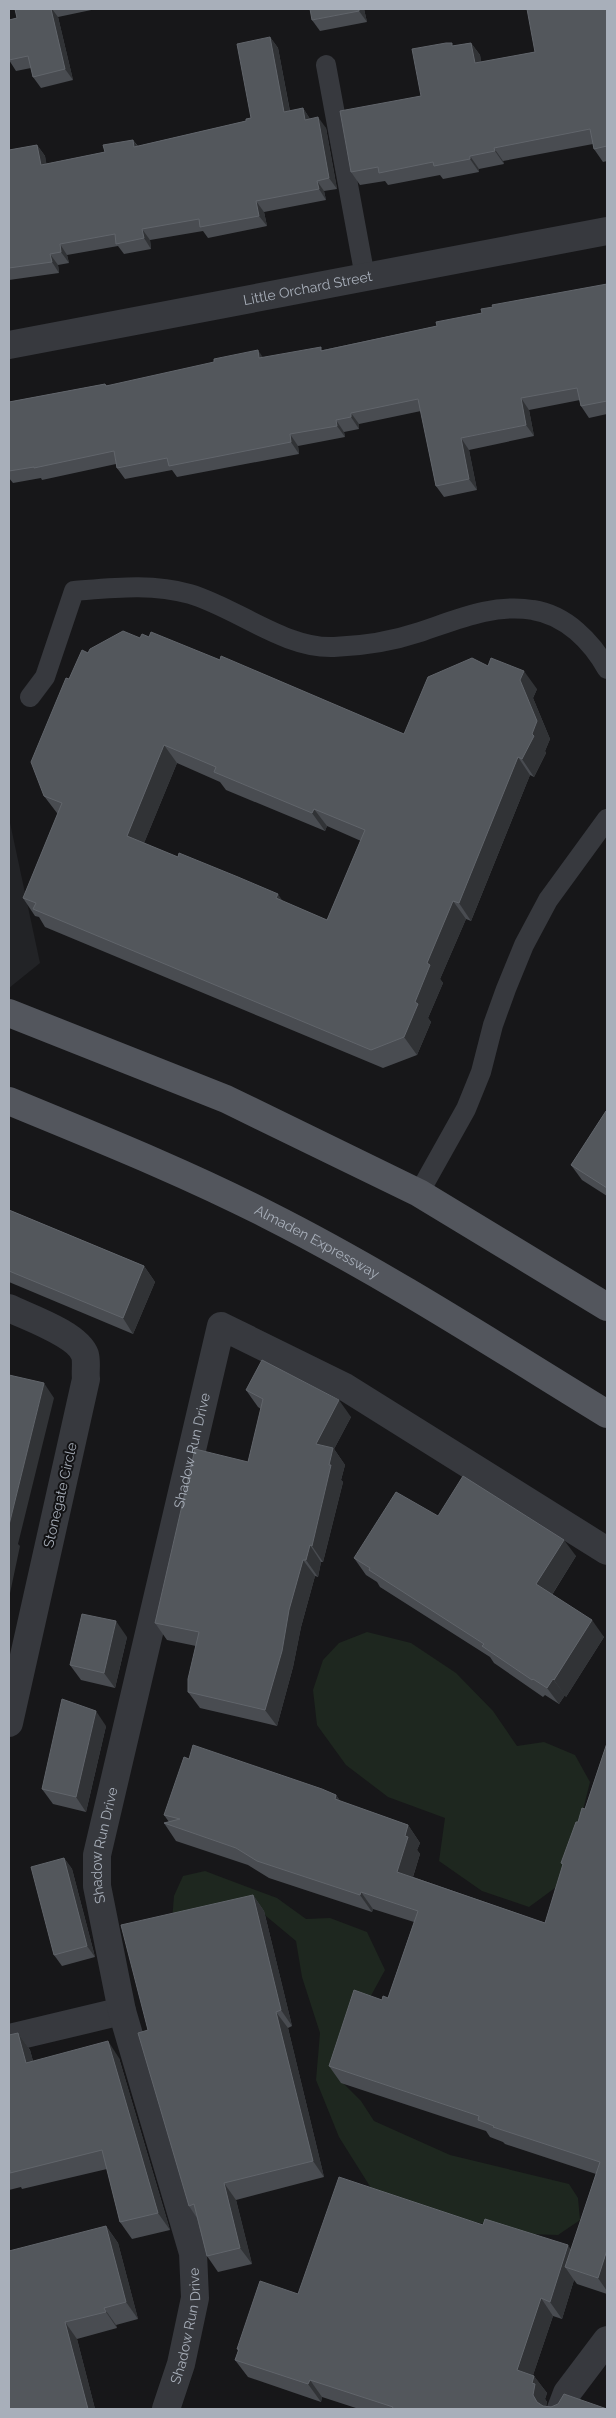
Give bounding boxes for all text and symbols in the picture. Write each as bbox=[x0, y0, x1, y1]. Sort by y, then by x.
street label: Little Orchard Street bbox=[242, 268, 374, 308]
street label: Almaden Expressway bbox=[252, 1202, 383, 1282]
street label: Shadow Run Drive bbox=[171, 1391, 213, 1510]
street label: Stonegate Circle bbox=[40, 1441, 80, 1549]
street label: Shadow Run Drive bbox=[89, 1786, 121, 1905]
street label: Shadow Run Drive bbox=[167, 2267, 203, 2386]

